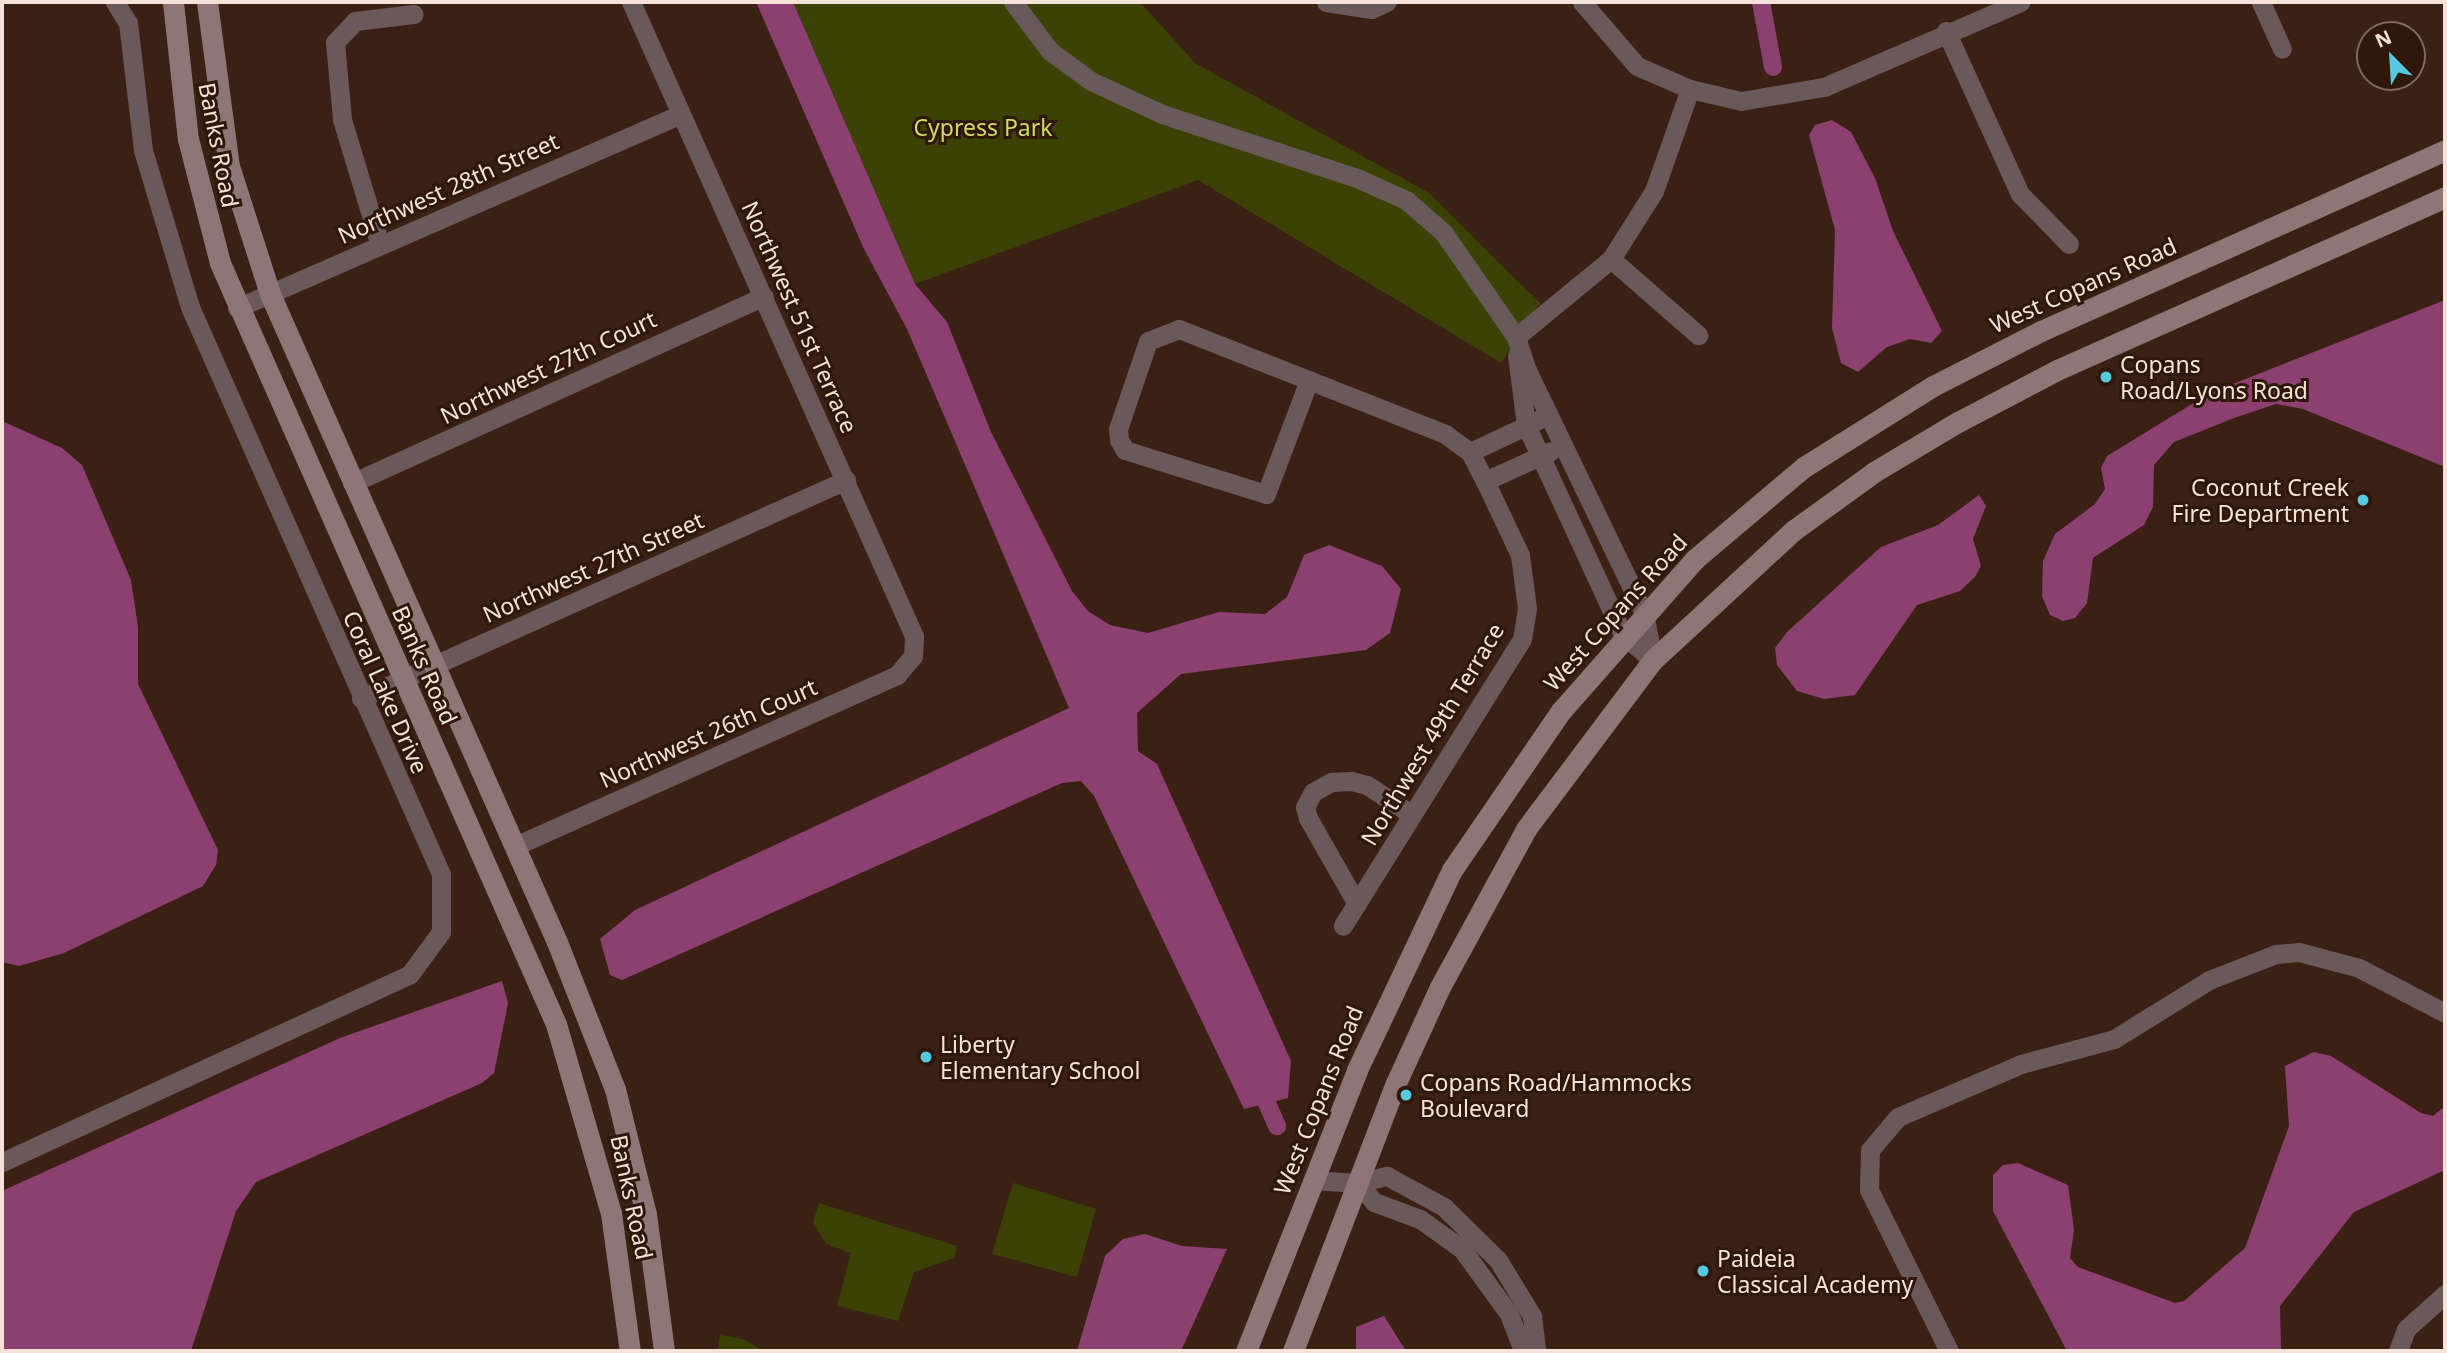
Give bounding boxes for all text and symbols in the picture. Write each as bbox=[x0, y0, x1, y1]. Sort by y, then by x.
north arrow bbox=[2356, 21, 2426, 91]
text: N bbox=[2371, 24, 2396, 54]
street label: Banks Road bbox=[193, 80, 245, 210]
park label: Cypress Park bbox=[913, 113, 1053, 141]
street label: Northwest 28th Street bbox=[333, 127, 563, 249]
street label: Northwest 51st Terrace bbox=[736, 197, 864, 437]
street label: West Copans Road bbox=[1985, 231, 2181, 339]
street label: Northwest 27th Court bbox=[436, 305, 660, 429]
place label: Copans Road/Lyons Road bbox=[2120, 350, 2308, 404]
marker: Copans Road/Lyons Road bbox=[2098, 369, 2114, 385]
place label: Coconut Creek Fire Department bbox=[2172, 473, 2349, 527]
marker: Coconut Creek Fire Department bbox=[2355, 492, 2371, 508]
street label: Northwest 27th Street bbox=[478, 506, 708, 628]
street label: West Copans Road bbox=[1537, 528, 1693, 696]
street label: Banks Road bbox=[387, 602, 463, 728]
street label: Coral Lake Drive bbox=[338, 606, 434, 778]
street label: Northwest 49th Terrace bbox=[1355, 618, 1509, 850]
street label: Northwest 26th Court bbox=[595, 673, 821, 793]
street label: West Copans Road bbox=[1268, 1002, 1368, 1198]
place label: Liberty Elementary School bbox=[940, 1030, 1140, 1084]
marker: Liberty Elementary School bbox=[918, 1049, 934, 1065]
place label: Copans Road/Hammocks Boulevard bbox=[1420, 1068, 1692, 1122]
marker: Copans Road/Hammocks Boulevard bbox=[1398, 1087, 1414, 1103]
street label: Banks Road bbox=[605, 1132, 659, 1262]
place label: Paideia Classical Academy bbox=[1717, 1244, 1913, 1298]
marker: Paideia Classical Academy bbox=[1695, 1263, 1711, 1279]

